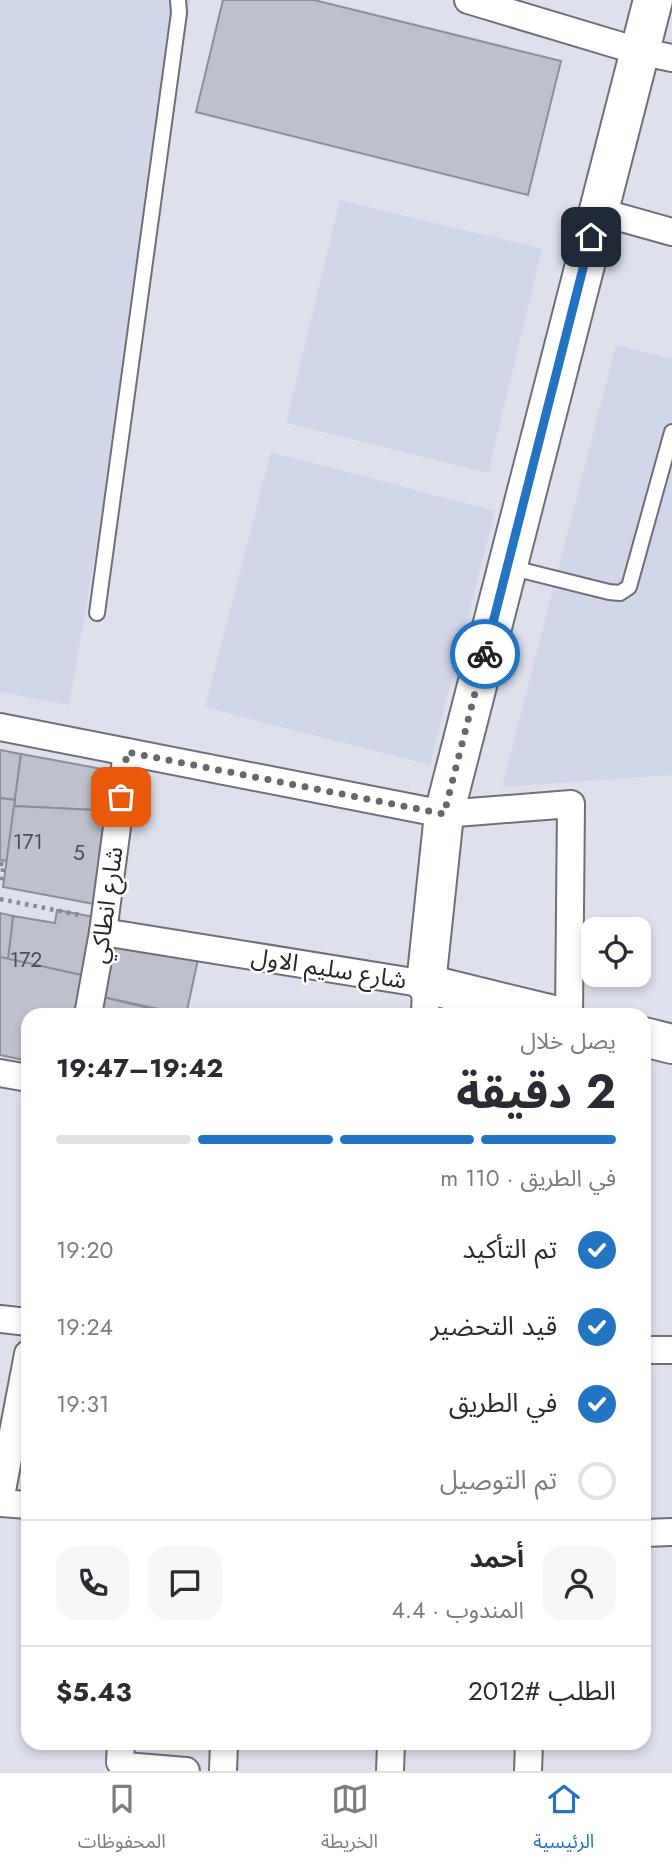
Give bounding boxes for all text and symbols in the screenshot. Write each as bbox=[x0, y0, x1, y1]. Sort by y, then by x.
pin bbox=[561, 207, 621, 267]
icon: home bbox=[572, 218, 610, 256]
courier bbox=[450, 619, 520, 689]
icon: bike bbox=[466, 635, 504, 673]
pin bbox=[91, 767, 151, 827]
icon: bag bbox=[102, 778, 140, 816]
house number: 171 bbox=[13, 827, 43, 857]
house number: 5 bbox=[73, 838, 85, 868]
street label: شارع انطاكي bbox=[80, 844, 133, 966]
map controls bbox=[581, 917, 651, 987]
button: locate bbox=[581, 917, 651, 987]
street label: شارع سليم الاول bbox=[249, 938, 409, 998]
house number: 172 bbox=[10, 945, 42, 975]
text: يصل خلال bbox=[520, 1024, 616, 1058]
text: 19:42–19:47 bbox=[56, 1049, 223, 1087]
text: 2 دقيقة bbox=[456, 1059, 616, 1125]
text: في الطريق · 110 m bbox=[440, 1161, 616, 1195]
text: تم التأكيد bbox=[462, 1230, 557, 1268]
icon: check bbox=[578, 1231, 616, 1269]
text: 19:20 bbox=[56, 1233, 113, 1267]
text: قيد التحضير bbox=[430, 1307, 557, 1345]
icon: check bbox=[578, 1308, 616, 1346]
text: 19:24 bbox=[56, 1310, 113, 1344]
text: في الطريق bbox=[449, 1384, 557, 1422]
icon: check bbox=[578, 1385, 616, 1423]
text: 19:31 bbox=[56, 1387, 109, 1421]
text: تم التوصيل bbox=[440, 1461, 557, 1499]
text: أحمد bbox=[470, 1539, 524, 1577]
button: phone bbox=[56, 1546, 130, 1620]
button: chat bbox=[148, 1546, 222, 1620]
button: person bbox=[542, 1546, 616, 1620]
text: المندوب · 4.4 bbox=[392, 1593, 524, 1627]
text: الطلب #2012 bbox=[468, 1672, 616, 1710]
text: $5.43 bbox=[56, 1673, 132, 1711]
tab: المحفوظات bbox=[78, 1780, 166, 1862]
tab: الخريطة bbox=[321, 1780, 378, 1862]
tab: الرئيسية bbox=[533, 1780, 594, 1862]

